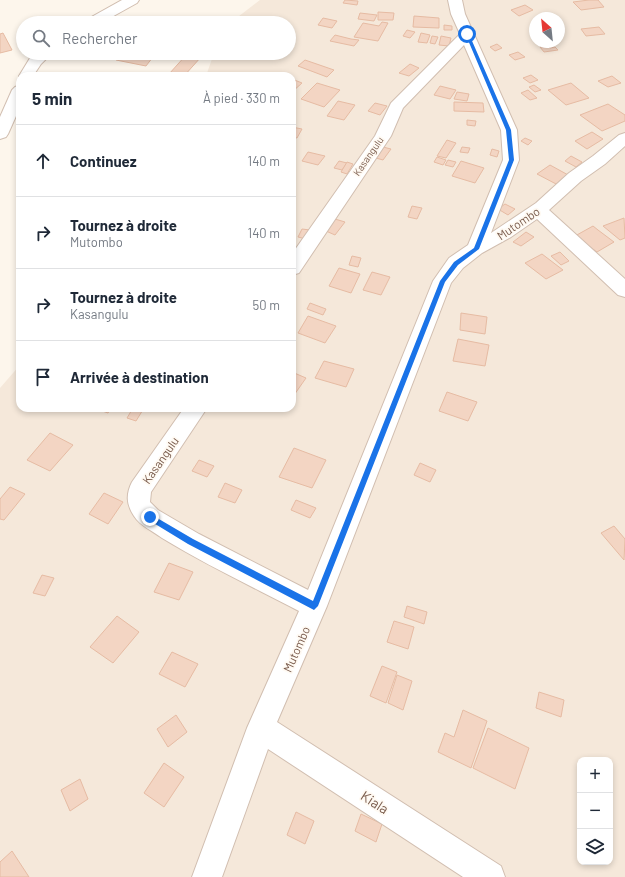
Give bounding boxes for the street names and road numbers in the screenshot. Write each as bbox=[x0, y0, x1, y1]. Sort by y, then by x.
street label: Kasangulu bbox=[350, 134, 386, 178]
street label: Mutombo bbox=[494, 204, 542, 242]
street label: Kasangulu bbox=[139, 434, 181, 486]
street label: Mutombo bbox=[280, 624, 312, 674]
street label: Kiala bbox=[358, 787, 392, 817]

